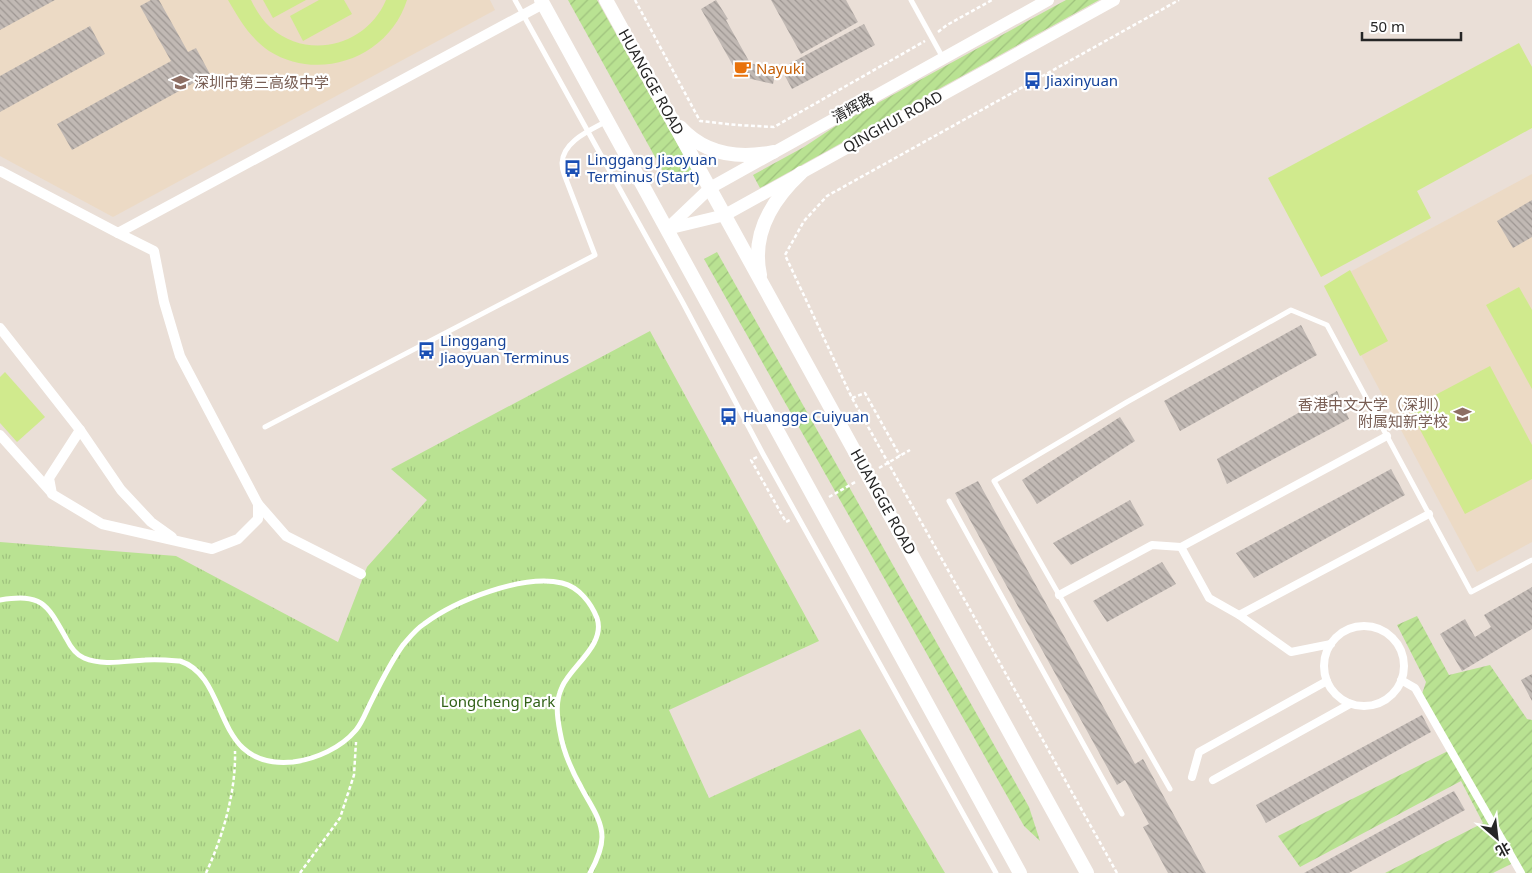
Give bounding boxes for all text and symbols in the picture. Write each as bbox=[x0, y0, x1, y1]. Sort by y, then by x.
scale bar bbox=[1362, 10, 1461, 42]
text: 50 m bbox=[1370, 16, 1405, 36]
street label: HUANGGE ROAD bbox=[614, 25, 689, 138]
place label: Nayuki bbox=[756, 58, 805, 78]
cafe icon: Nayuki bbox=[732, 59, 752, 79]
place label: Jiaxinyuan bbox=[1044, 70, 1118, 90]
bus stop icon: Jiaxinyuan bbox=[1022, 71, 1042, 91]
place label: 深圳市第三高级中学 bbox=[194, 72, 329, 92]
school or university icon: 深圳市第三高级中学 bbox=[170, 73, 190, 93]
street label: QINGHUI ROAD bbox=[839, 85, 946, 157]
street label: 清辉路 bbox=[828, 87, 877, 127]
place label: Linggang Jiaoyuan Terminus (Start) bbox=[587, 149, 717, 186]
bus stop icon: Linggang Jiaoyuan Terminus (Start) bbox=[563, 159, 583, 179]
place label: Linggang Jiaoyuan Terminus bbox=[438, 330, 569, 367]
bus stop icon: Linggang Jiaoyuan Terminus bbox=[416, 340, 436, 360]
place label: 香港中文大学（深圳） 附属知新学校 bbox=[1298, 394, 1448, 431]
school or university icon: 香港中文大学（深圳） 附属知新学校 bbox=[1452, 404, 1472, 424]
place label: Huangge Cuiyuan bbox=[743, 406, 869, 426]
bus stop icon: Huangge Cuiyuan bbox=[719, 407, 739, 427]
street label: HUANGGE ROAD bbox=[846, 445, 921, 558]
park label: Longcheng Park bbox=[441, 691, 555, 711]
north arrow bbox=[1472, 813, 1522, 863]
text: 北 bbox=[1493, 838, 1514, 862]

